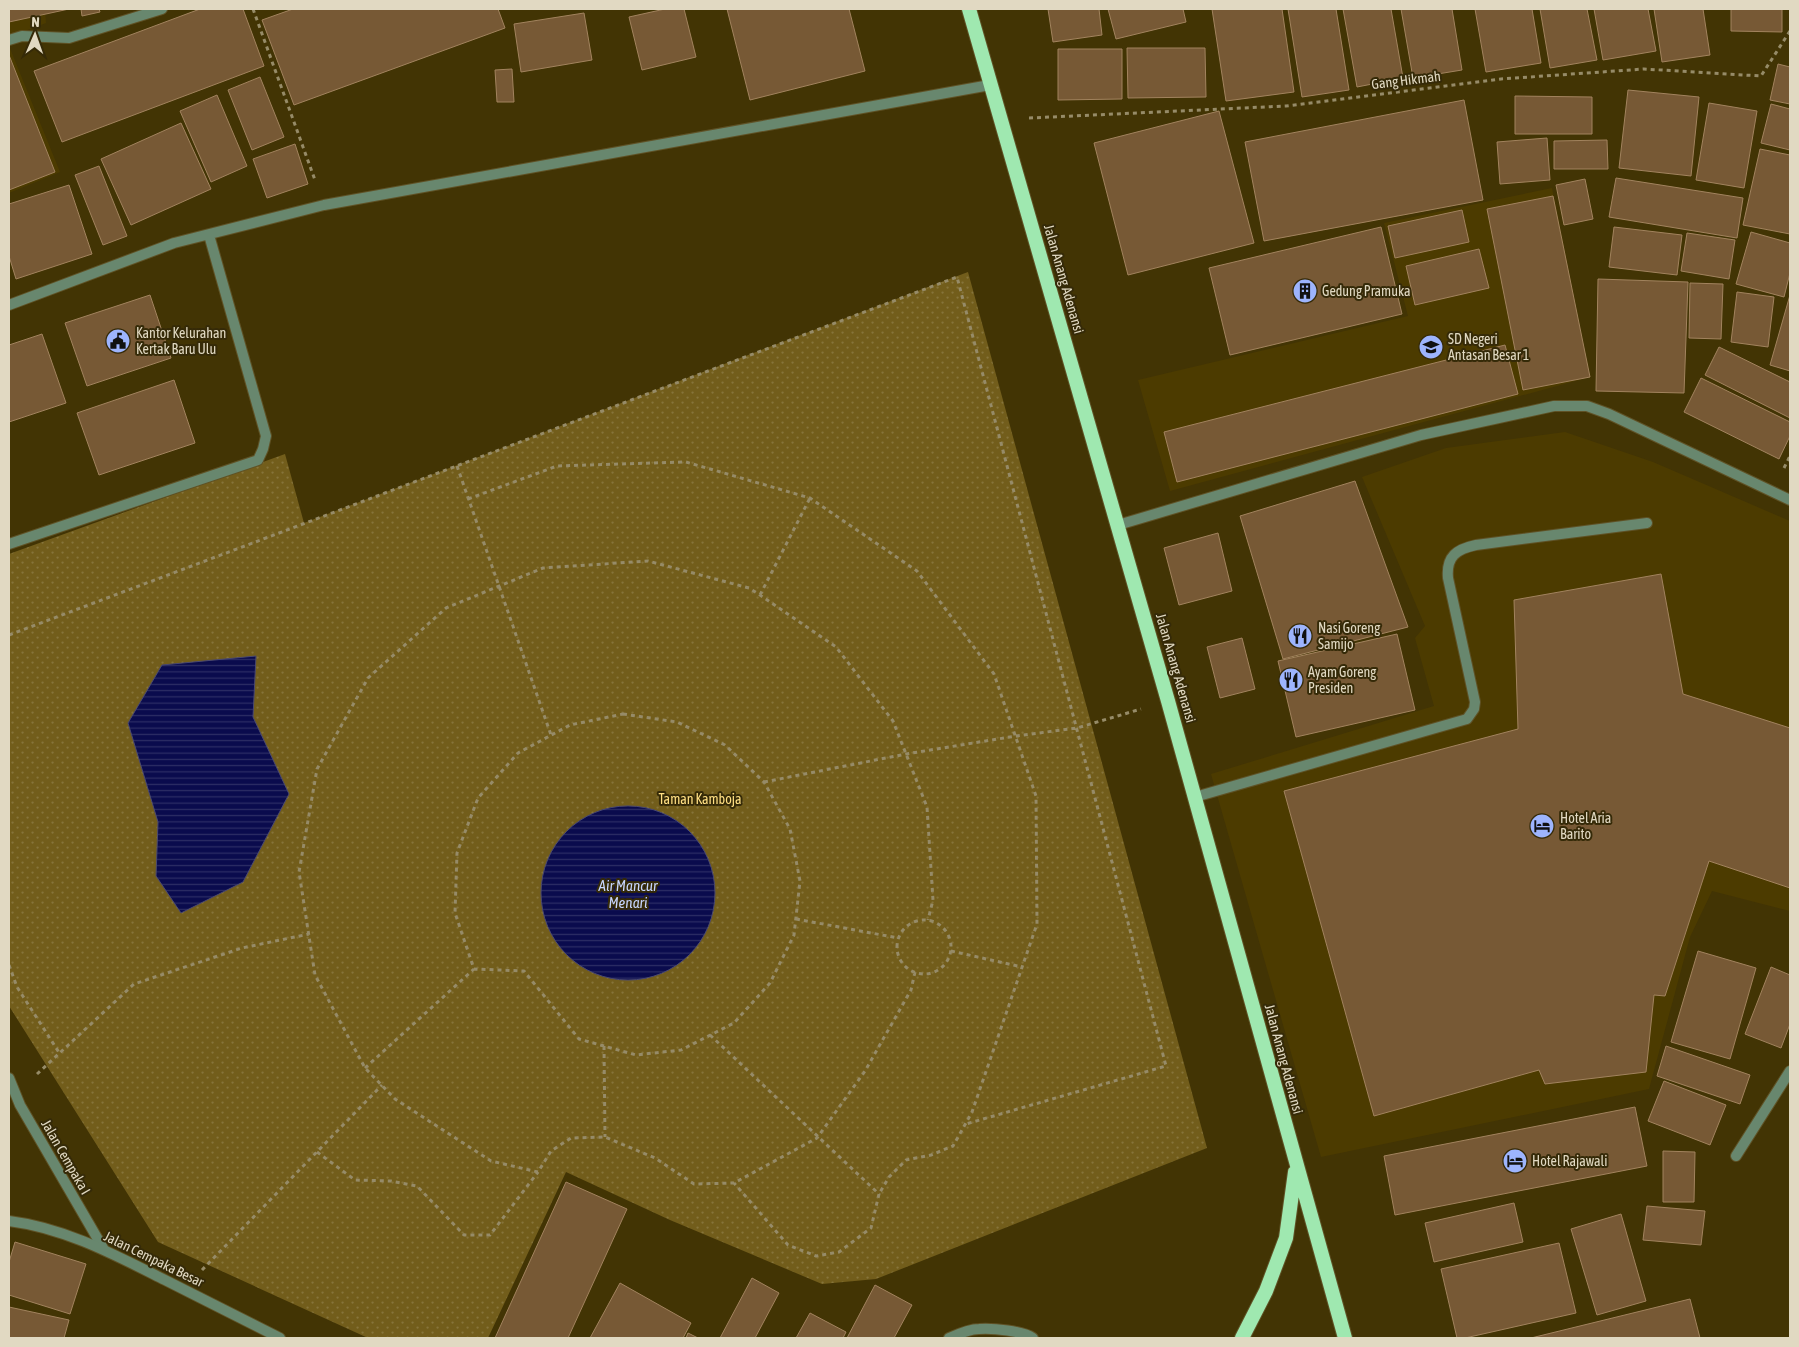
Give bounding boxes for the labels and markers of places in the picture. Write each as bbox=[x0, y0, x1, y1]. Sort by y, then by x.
building icon: Gedung Pramuka bbox=[1292, 278, 1318, 304]
place label: Gedung Pramuka bbox=[1322, 283, 1411, 299]
place label: Kantor Kelurahan Kertak Baru Ulu bbox=[136, 325, 226, 357]
public building icon: Kantor Kelurahan Kertak Baru Ulu bbox=[105, 328, 131, 354]
place label: SD Negeri Antasan Besar 1 bbox=[1448, 331, 1529, 363]
school or university icon: SD Negeri Antasan Besar 1 bbox=[1418, 334, 1444, 360]
place label: Nasi Goreng Samijo bbox=[1318, 620, 1380, 652]
restaurant icon: Nasi Goreng Samijo bbox=[1287, 623, 1313, 649]
place label: Ayam Goreng Presiden bbox=[1308, 664, 1376, 696]
restaurant icon: Ayam Goreng Presiden bbox=[1278, 667, 1304, 693]
place label: Hotel Aria Barito bbox=[1560, 810, 1611, 842]
hotel icon: Hotel Aria Barito bbox=[1529, 813, 1555, 839]
hotel icon: Hotel Rajawali bbox=[1502, 1148, 1528, 1174]
place label: Hotel Rajawali bbox=[1532, 1153, 1608, 1169]

